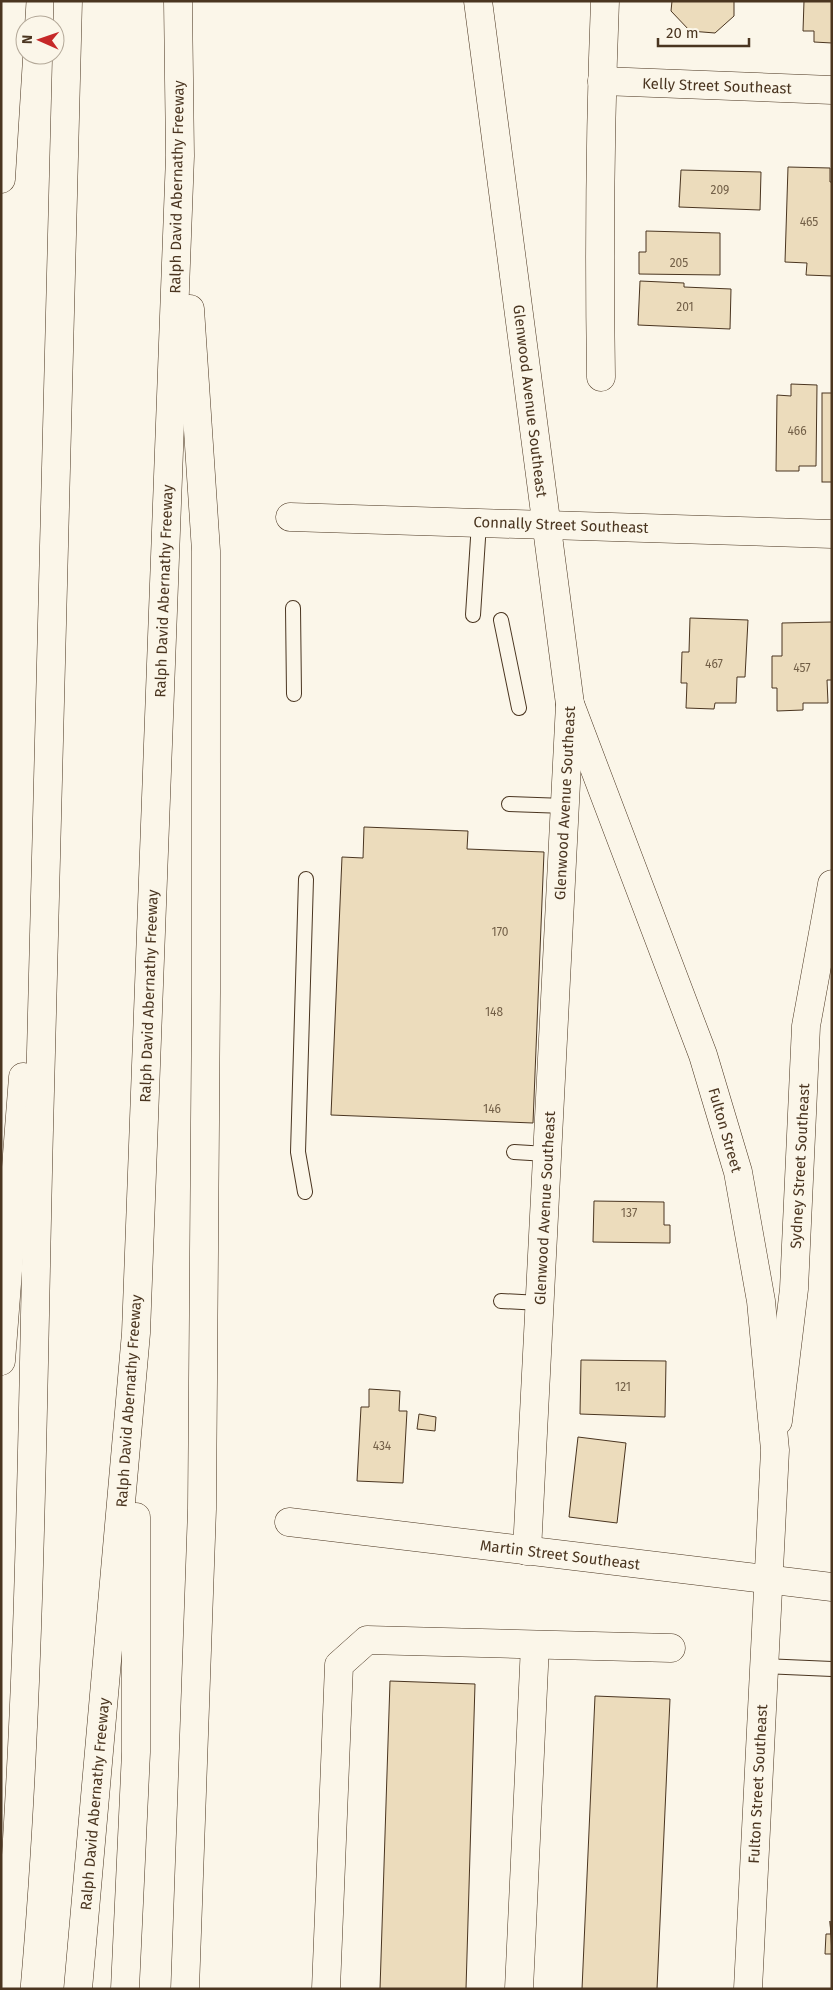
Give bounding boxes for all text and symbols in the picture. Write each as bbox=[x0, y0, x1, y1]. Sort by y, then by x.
north arrow bbox=[15, 15, 65, 65]
scale bar bbox=[658, 15, 749, 47]
text: 20 m bbox=[666, 24, 699, 42]
text: N bbox=[19, 35, 36, 45]
street label: Kelly Street Southeast bbox=[642, 74, 793, 98]
street label: Ralph David Abernathy Freeway bbox=[166, 80, 188, 294]
house number: 209 bbox=[711, 183, 729, 197]
house number: 465 bbox=[800, 215, 818, 229]
house number: 205 bbox=[670, 256, 688, 270]
house number: 201 bbox=[676, 300, 694, 314]
street label: Glenwood Avenue Southeast bbox=[509, 304, 551, 499]
house number: 466 bbox=[787, 424, 807, 438]
street label: Ralph David Abernathy Freeway bbox=[151, 483, 177, 698]
street label: Connally Street Southeast bbox=[473, 513, 650, 537]
house number: 467 bbox=[705, 657, 723, 671]
house number: 457 bbox=[793, 661, 811, 675]
street label: Glenwood Avenue Southeast bbox=[551, 705, 579, 900]
street label: Ralph David Abernathy Freeway bbox=[136, 888, 162, 1103]
house number: 170 bbox=[491, 925, 509, 939]
house number: 148 bbox=[485, 1005, 503, 1019]
street label: Sydney Street Southeast bbox=[787, 1082, 813, 1249]
street label: Fulton Street bbox=[704, 1086, 746, 1175]
house number: 146 bbox=[483, 1102, 501, 1116]
street label: Glenwood Avenue Southeast bbox=[531, 1110, 559, 1305]
house number: 137 bbox=[621, 1206, 637, 1220]
street label: Ralph David Abernathy Freeway bbox=[113, 1293, 145, 1508]
house number: 121 bbox=[615, 1380, 631, 1394]
house number: 434 bbox=[373, 1439, 392, 1453]
street label: Martin Street Southeast bbox=[479, 1536, 642, 1574]
street label: Ralph David Abernathy Freeway bbox=[77, 1696, 113, 1911]
street label: Fulton Street Southeast bbox=[745, 1703, 771, 1864]

